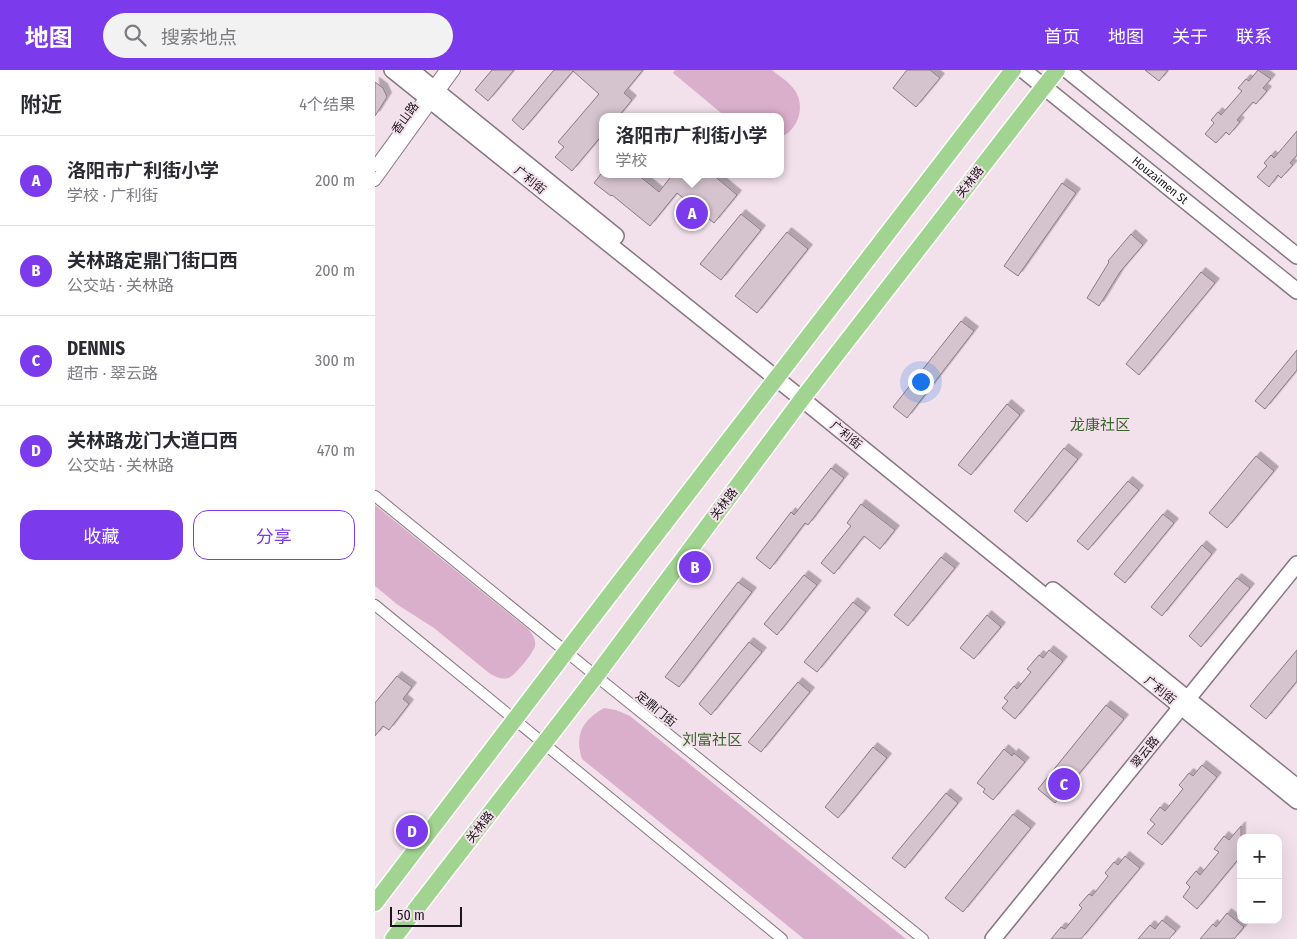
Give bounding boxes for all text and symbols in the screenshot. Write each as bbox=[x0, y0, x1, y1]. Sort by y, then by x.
search box bbox=[103, 13, 453, 58]
icon: search bbox=[121, 21, 149, 49]
text: 地图 bbox=[25, 24, 73, 52]
text: 搜索地点 bbox=[161, 26, 237, 49]
text: 首页 bbox=[1044, 26, 1080, 48]
text: 地图 bbox=[1108, 26, 1144, 48]
text: 关于 bbox=[1172, 26, 1208, 48]
text: 联系 bbox=[1236, 26, 1272, 48]
text: 附近 bbox=[20, 92, 62, 118]
text: 4个结果 bbox=[299, 95, 355, 114]
street label: 香山路 bbox=[389, 99, 421, 137]
popup bbox=[599, 113, 784, 178]
text: 洛阳市广利街小学 bbox=[615, 124, 768, 147]
text: 学校 bbox=[615, 151, 648, 170]
street label: Houzaimen St bbox=[1129, 154, 1191, 207]
text: 洛阳市广利街小学 bbox=[67, 159, 219, 182]
street label: 广利街 bbox=[512, 163, 548, 197]
street label: 关林路 bbox=[953, 164, 987, 200]
text: A bbox=[32, 171, 40, 190]
text: 200 m bbox=[315, 171, 355, 190]
text: 学校 · 广利街 bbox=[67, 186, 158, 205]
pin: A bbox=[676, 194, 708, 232]
text: 关林路定鼎门街口西 bbox=[67, 249, 238, 272]
text: B bbox=[32, 261, 40, 280]
text: 200 m bbox=[315, 261, 355, 280]
text: 公交站 · 关林路 bbox=[67, 276, 174, 295]
text: DENNIS bbox=[67, 337, 125, 360]
text: C bbox=[32, 351, 40, 370]
text: 300 m bbox=[315, 351, 355, 370]
text: 超市 · 翠云路 bbox=[67, 364, 158, 383]
your location bbox=[908, 369, 934, 395]
district label: 龙康社区 bbox=[1070, 416, 1130, 434]
street label: 广利街 bbox=[828, 418, 864, 452]
text: 关林路龙门大道口西 bbox=[67, 429, 238, 452]
text: D bbox=[31, 441, 41, 460]
text: 470 m bbox=[317, 441, 355, 460]
text: 公交站 · 关林路 bbox=[67, 456, 174, 475]
street label: 关林路 bbox=[708, 485, 740, 523]
button: 收藏 bbox=[20, 510, 183, 560]
button: 分享 bbox=[193, 510, 355, 560]
pin: B bbox=[679, 548, 711, 586]
street label: 广利街 bbox=[1142, 673, 1178, 707]
street label: 定鼎门街 bbox=[633, 688, 679, 730]
district label: 刘富社区 bbox=[682, 731, 742, 749]
street label: 翠云路 bbox=[1128, 734, 1162, 770]
pin: C bbox=[1048, 765, 1080, 803]
street label: 关林路 bbox=[463, 809, 497, 845]
pin: D bbox=[396, 812, 428, 850]
map controls bbox=[1237, 834, 1282, 924]
button: + bbox=[1237, 834, 1282, 879]
button: − bbox=[1237, 879, 1282, 924]
scale bar bbox=[390, 904, 463, 927]
text: 50 m bbox=[397, 907, 425, 924]

